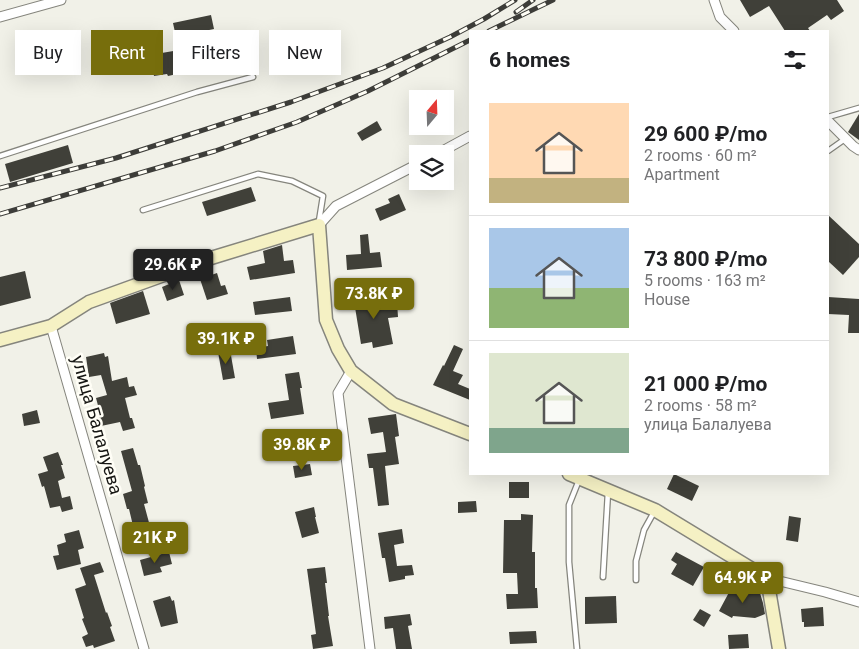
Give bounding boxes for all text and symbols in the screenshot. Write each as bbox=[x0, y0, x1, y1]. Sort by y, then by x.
chip: Buy bbox=[15, 30, 81, 75]
chip: Rent bbox=[91, 30, 163, 75]
chip: Filters bbox=[173, 30, 259, 75]
chip: New bbox=[269, 30, 341, 75]
icon: filters bbox=[781, 46, 809, 74]
text: 6 homes bbox=[489, 48, 570, 72]
north arrow bbox=[409, 90, 454, 135]
map controls bbox=[409, 90, 454, 190]
text: 29 600 ₽/mo bbox=[644, 122, 767, 146]
icon: home bbox=[529, 123, 589, 183]
button: layers bbox=[409, 145, 454, 190]
text: 2 rooms · 60 m² bbox=[644, 146, 757, 165]
text: Apartment bbox=[644, 165, 720, 184]
text: 73 800 ₽/mo bbox=[644, 247, 767, 271]
pin: 29.6K ₽ bbox=[127, 248, 219, 291]
icon: home bbox=[529, 248, 589, 308]
text: 29.6K ₽ bbox=[144, 255, 202, 274]
text: 5 rooms · 163 m² bbox=[644, 271, 766, 290]
pin: 73.8K ₽ bbox=[328, 278, 420, 320]
text: 73.8K ₽ bbox=[345, 284, 403, 303]
text: House bbox=[644, 290, 690, 309]
pin: 39.1K ₽ bbox=[180, 322, 272, 365]
text: 39.1K ₽ bbox=[197, 329, 255, 348]
street label: улица Балалуева bbox=[68, 353, 127, 497]
text: 21 000 ₽/mo bbox=[644, 372, 767, 396]
icon: home bbox=[529, 373, 589, 433]
text: 2 rooms · 58 m² bbox=[644, 396, 757, 415]
text: улица Балалуева bbox=[644, 415, 772, 434]
pin: 39.8K ₽ bbox=[256, 428, 348, 471]
text: 39.8K ₽ bbox=[273, 435, 331, 454]
pin: 21K ₽ bbox=[120, 522, 190, 564]
text: 21K ₽ bbox=[133, 528, 177, 547]
pin: 64.9K ₽ bbox=[697, 562, 789, 604]
text: 64.9K ₽ bbox=[714, 568, 772, 587]

